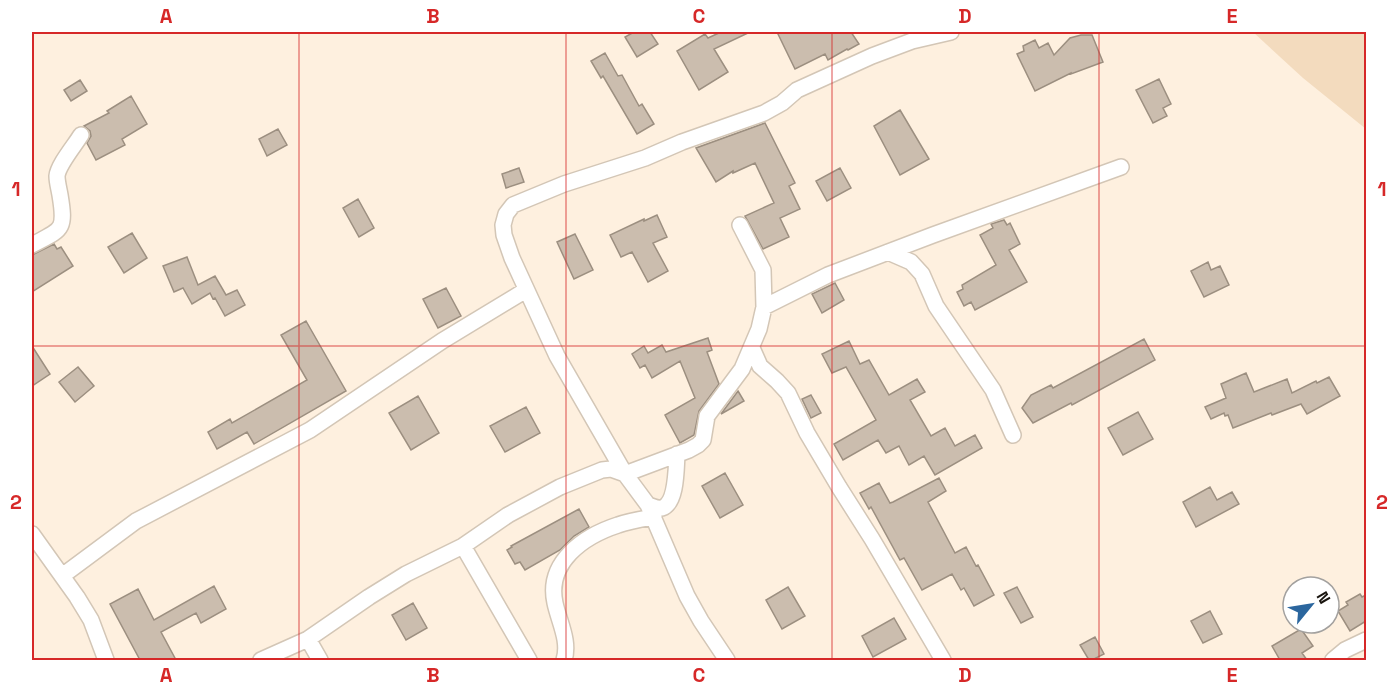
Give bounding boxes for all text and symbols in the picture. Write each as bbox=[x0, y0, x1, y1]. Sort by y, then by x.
text: A bbox=[160, 3, 173, 29]
text: B bbox=[426, 3, 440, 29]
text: C bbox=[693, 3, 706, 29]
text: D bbox=[958, 3, 972, 29]
text: E bbox=[1226, 3, 1238, 29]
text: 1 bbox=[11, 176, 21, 202]
text: 1 bbox=[1377, 176, 1387, 202]
text: 2 bbox=[10, 489, 22, 515]
text: 2 bbox=[1376, 489, 1388, 515]
north arrow bbox=[1281, 575, 1341, 635]
text: N bbox=[1312, 588, 1335, 608]
text: A bbox=[160, 662, 173, 688]
text: B bbox=[426, 662, 440, 688]
text: C bbox=[693, 662, 706, 688]
text: D bbox=[958, 662, 972, 688]
text: E bbox=[1226, 662, 1238, 688]

